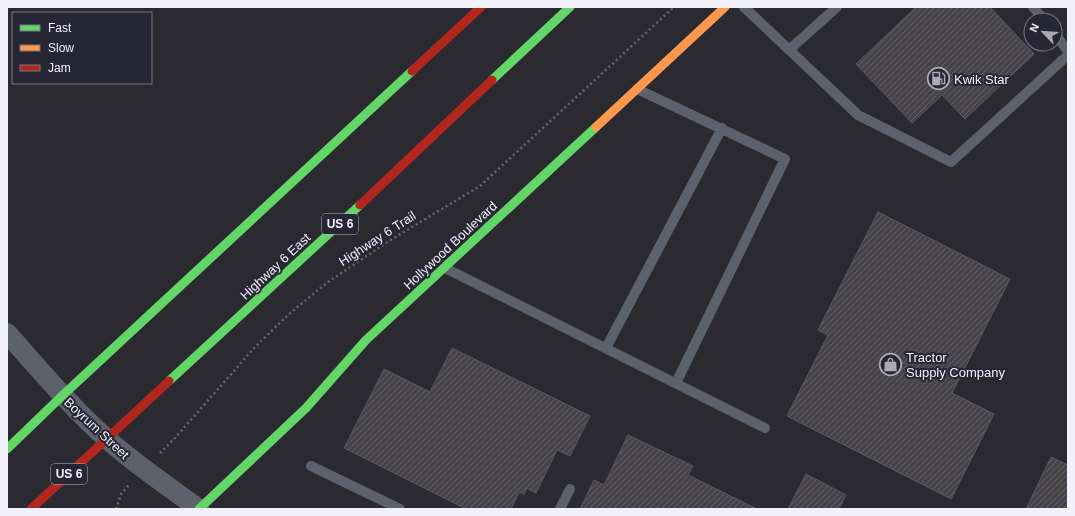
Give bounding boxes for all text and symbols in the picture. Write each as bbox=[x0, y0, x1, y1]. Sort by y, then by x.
legend bbox=[12, 12, 152, 84]
north arrow bbox=[1023, 12, 1063, 52]
text: Fast bbox=[48, 21, 72, 35]
text: N bbox=[1027, 22, 1041, 34]
text: Slow bbox=[48, 41, 74, 55]
text: Jam bbox=[48, 61, 71, 75]
fuel station icon: Kwik Star bbox=[926, 66, 952, 92]
place label: Kwik Star bbox=[954, 72, 1010, 87]
street label: Hollywood Boulevard bbox=[401, 198, 500, 292]
street label: Highway 6 Trail bbox=[336, 208, 419, 269]
road number: US 6 bbox=[322, 214, 358, 234]
street label: Highway 6 East bbox=[237, 230, 314, 303]
place label: Tractor Supply Company bbox=[906, 350, 1005, 380]
shop icon: Tractor Supply Company bbox=[877, 351, 903, 377]
street label: Boyrum Street bbox=[61, 395, 132, 462]
road number: US 6 bbox=[51, 464, 87, 484]

